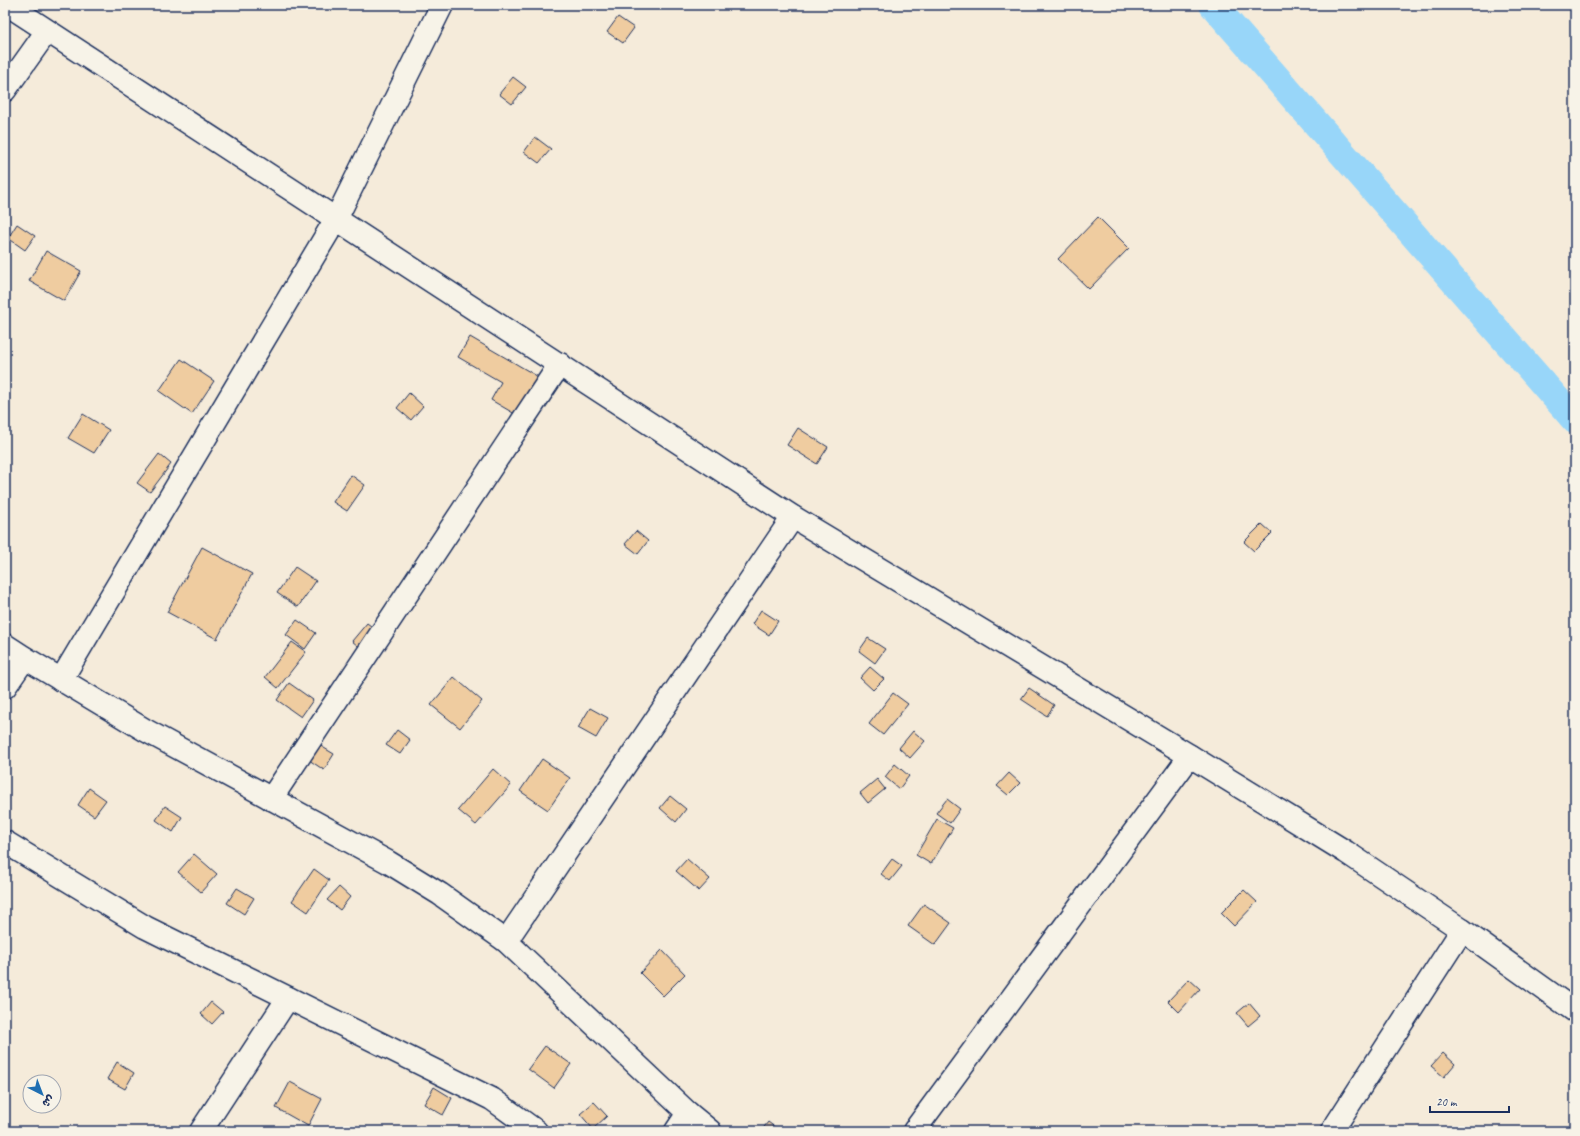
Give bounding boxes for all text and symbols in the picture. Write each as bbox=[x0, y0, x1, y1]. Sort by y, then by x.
north arrow bbox=[22, 1074, 62, 1114]
scale bar bbox=[1430, 1088, 1509, 1114]
text: ش bbox=[40, 1092, 58, 1111]
text: 20 m bbox=[1436, 1094, 1458, 1110]

